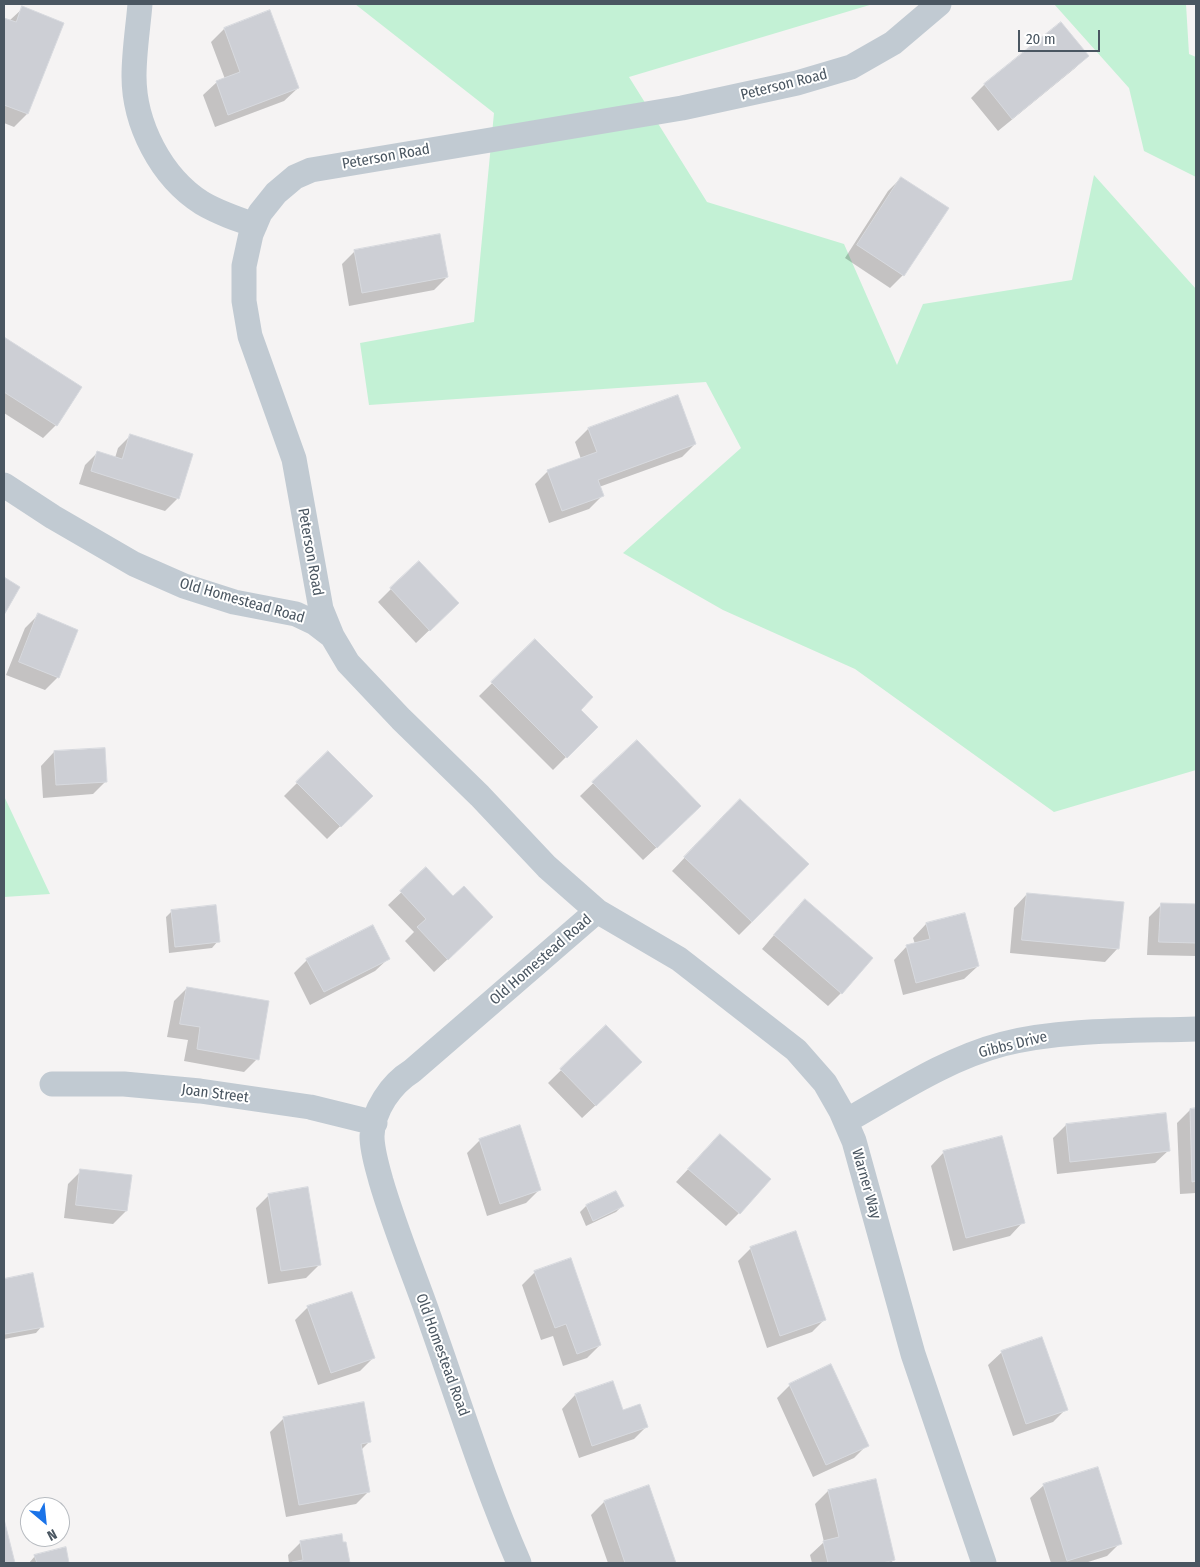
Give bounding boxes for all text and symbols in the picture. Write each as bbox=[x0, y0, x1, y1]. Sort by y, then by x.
scale bar bbox=[1020, 20, 1102, 52]
text: 20 m bbox=[1026, 30, 1056, 48]
street label: Peterson Road bbox=[739, 66, 829, 104]
street label: Peterson Road bbox=[341, 140, 431, 174]
street label: Peterson Road bbox=[293, 507, 327, 597]
street label: Old Homestead Road bbox=[177, 575, 307, 627]
street label: Old Homestead Road bbox=[486, 911, 596, 1009]
street label: Gibbs Drive bbox=[977, 1028, 1049, 1062]
street label: Joan Street bbox=[180, 1081, 250, 1107]
street label: Warner Way bbox=[847, 1147, 885, 1221]
street label: Old Homestead Road bbox=[411, 1291, 473, 1419]
north arrow bbox=[20, 1497, 70, 1547]
text: N bbox=[44, 1525, 60, 1544]

